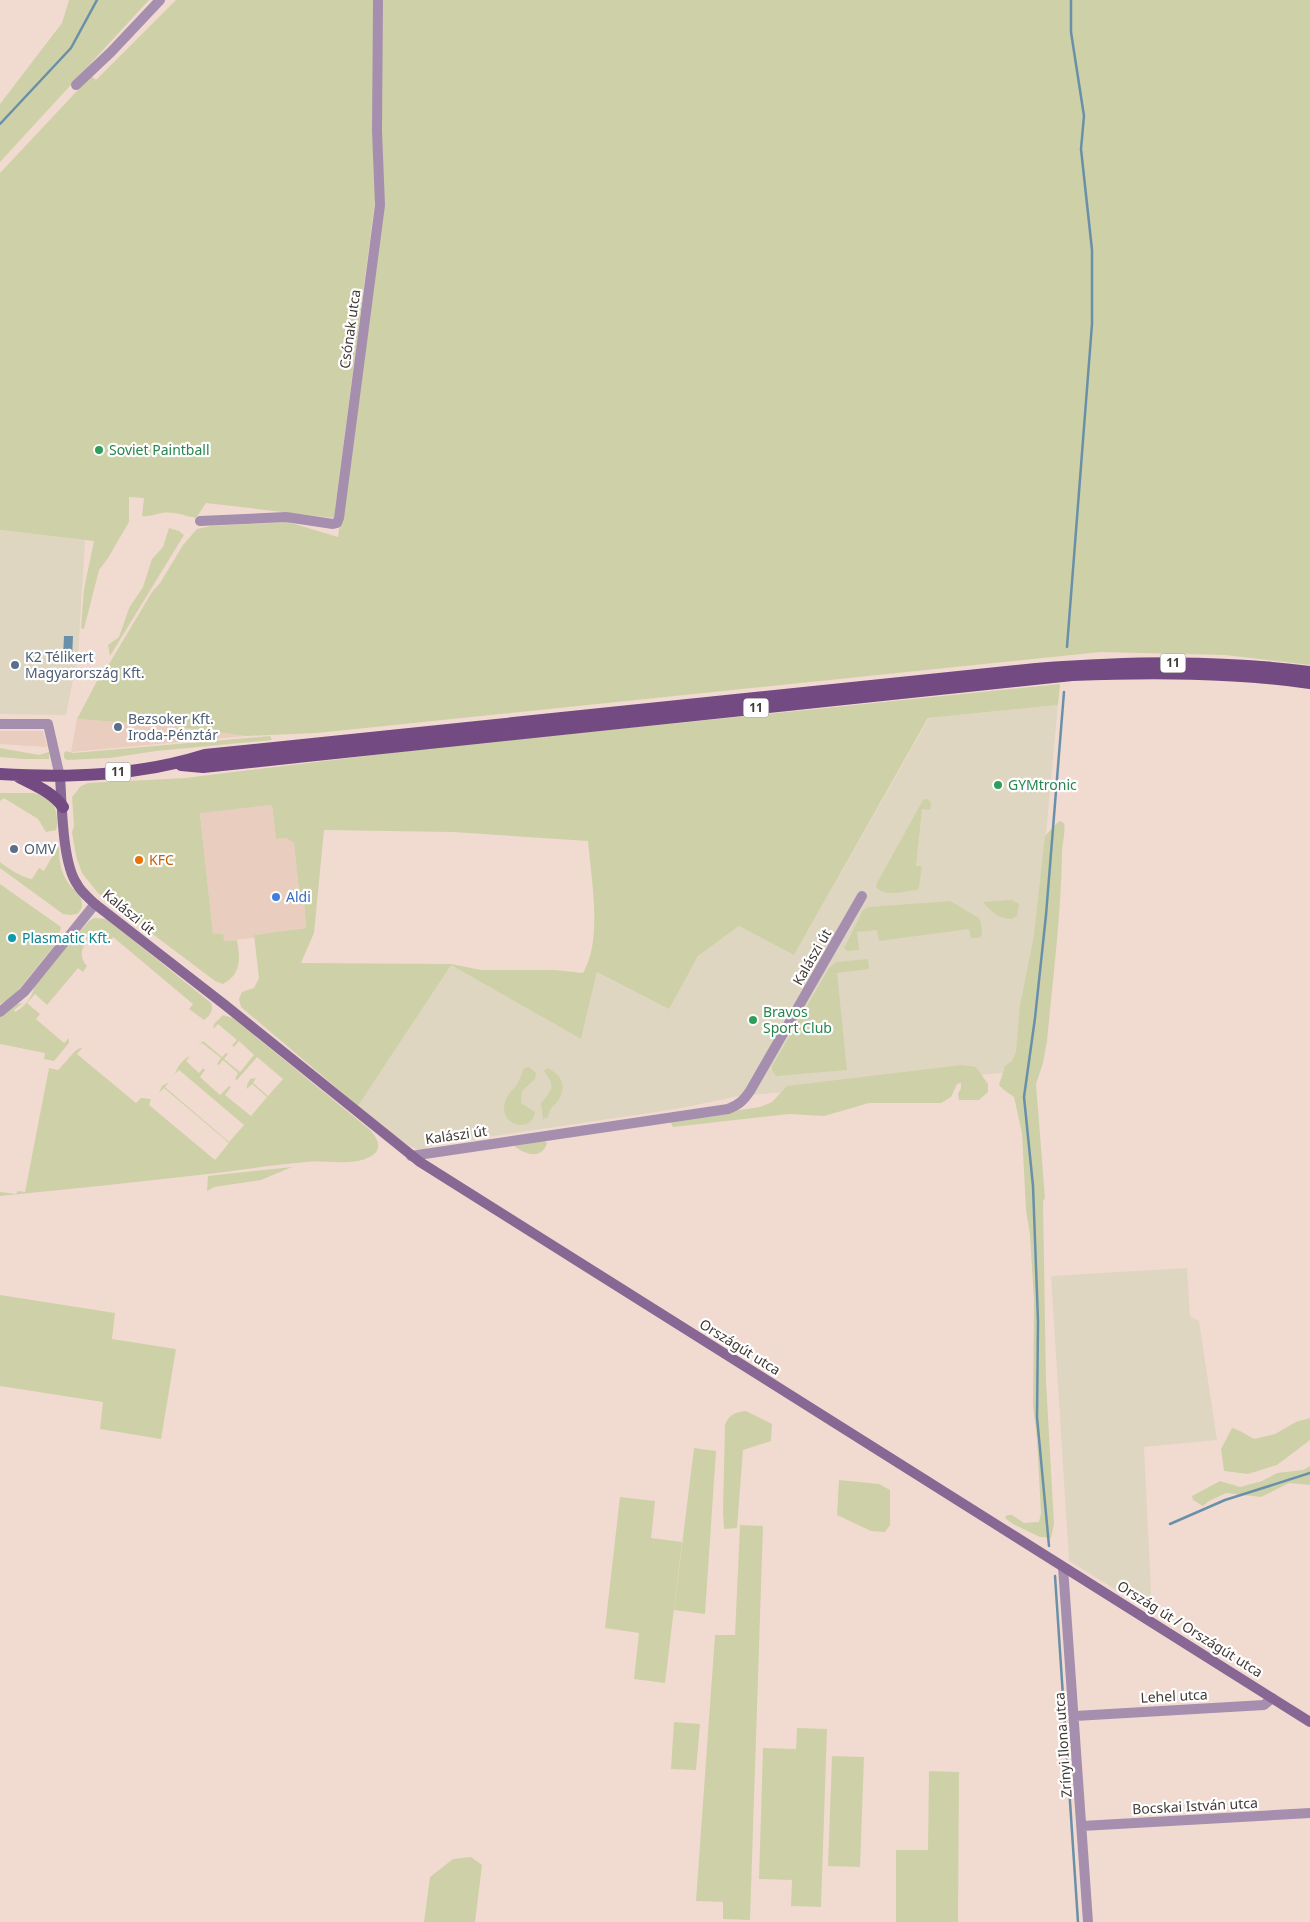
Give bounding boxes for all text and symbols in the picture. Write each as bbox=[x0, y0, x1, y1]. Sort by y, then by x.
street label: Csónak utca bbox=[335, 288, 364, 370]
place label: Soviet Paintball bbox=[109, 440, 210, 459]
marker: Soviet Paintball bbox=[93, 444, 105, 456]
place label: K2 Télikert Magyarország Kft. bbox=[25, 647, 145, 682]
road number: 11 bbox=[1160, 654, 1186, 672]
marker: K2 Télikert Magyarország Kft. bbox=[9, 659, 21, 671]
road number: 11 bbox=[744, 698, 768, 718]
place label: Bezsoker Kft. Iroda-Pénztár bbox=[128, 709, 218, 744]
marker: Bezsoker Kft. Iroda-Pénztár bbox=[112, 721, 124, 733]
road number: 11 bbox=[106, 762, 130, 782]
place label: GYMtronic bbox=[1008, 775, 1077, 794]
marker: GYMtronic bbox=[992, 779, 1004, 791]
place label: OMV bbox=[24, 839, 57, 858]
marker: OMV bbox=[8, 843, 20, 855]
place label: KFC bbox=[149, 850, 174, 869]
marker: KFC bbox=[133, 854, 145, 866]
street label: Kalászi út bbox=[99, 885, 159, 939]
place label: Aldi bbox=[286, 887, 311, 906]
marker: Aldi bbox=[270, 891, 282, 903]
street label: Kalászi út bbox=[788, 925, 835, 988]
place label: Plasmatic Kft. bbox=[22, 928, 111, 947]
marker: Plasmatic Kft. bbox=[6, 932, 18, 944]
place label: Bravos Sport Club bbox=[763, 1002, 832, 1037]
marker: Bravos Sport Club bbox=[747, 1014, 759, 1026]
street label: Kalászi út bbox=[424, 1121, 488, 1148]
street label: Országút utca bbox=[696, 1314, 784, 1379]
street label: Ország út / Országút utca bbox=[1114, 1576, 1267, 1681]
street label: Lehel utca bbox=[1140, 1684, 1208, 1707]
street label: Zrínyi Ilona utca bbox=[1049, 1692, 1076, 1798]
street label: Bocskai István utca bbox=[1132, 1793, 1258, 1818]

